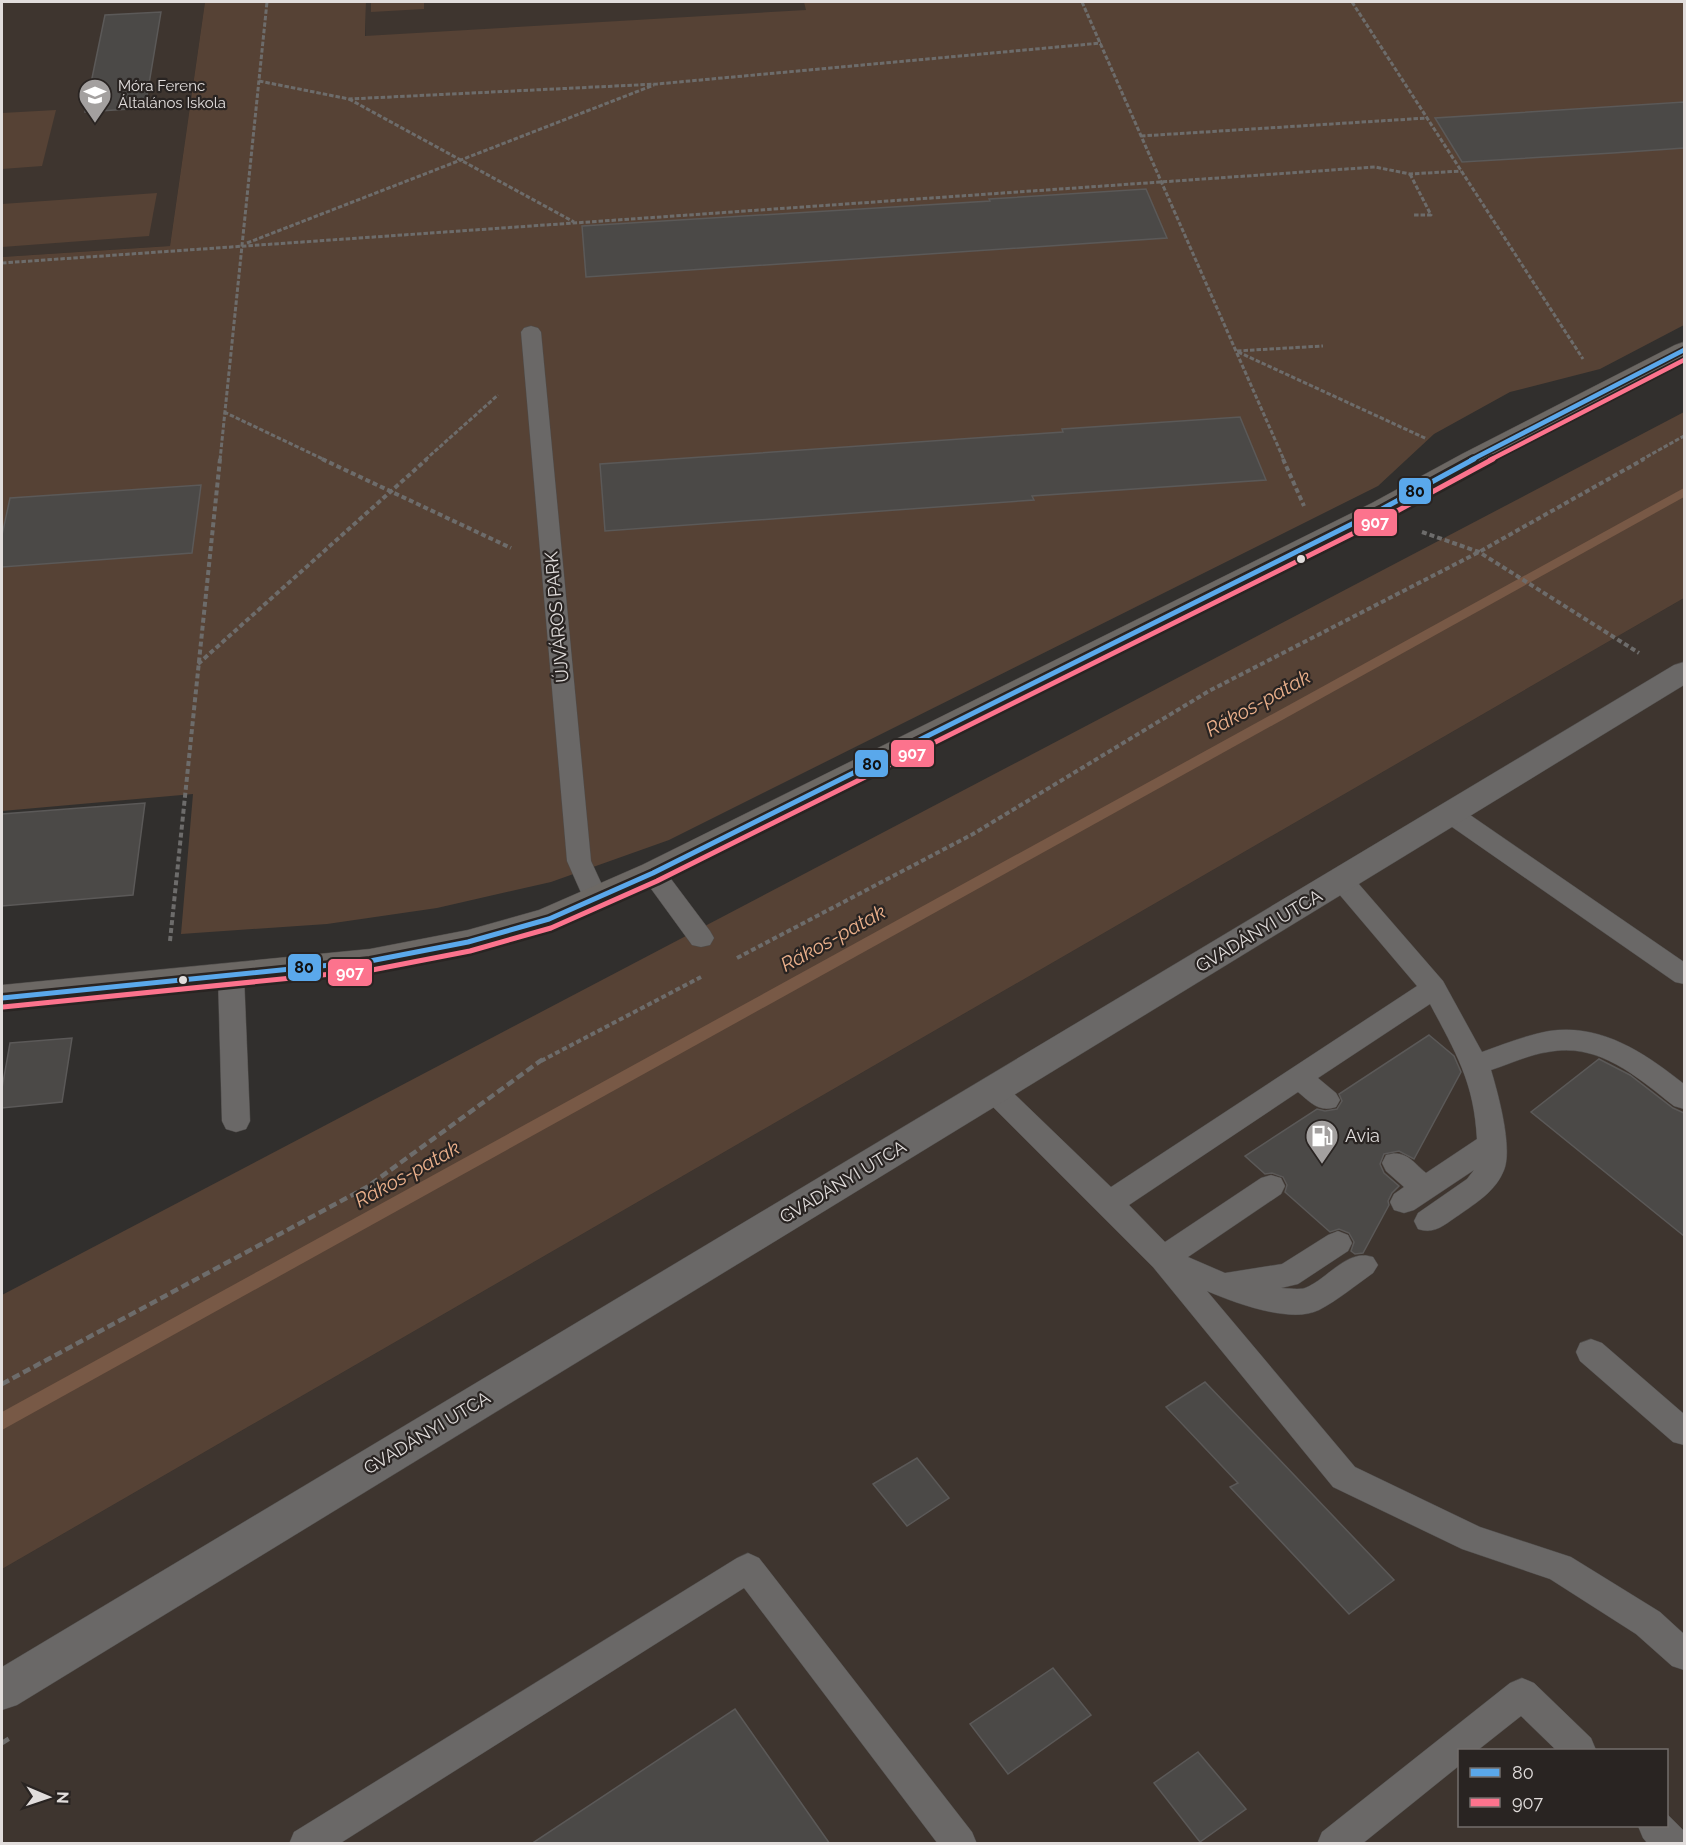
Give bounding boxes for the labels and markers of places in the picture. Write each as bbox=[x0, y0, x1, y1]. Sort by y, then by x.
school or university icon: Móra Ferenc Általános Iskola bbox=[77, 77, 113, 124]
place label: Móra Ferenc Általános Iskola bbox=[118, 77, 226, 112]
unlabelled marker bbox=[1295, 553, 1307, 565]
unlabelled marker bbox=[177, 974, 189, 986]
fuel station icon: Avia bbox=[1304, 1118, 1340, 1165]
place label: Avia bbox=[1345, 1125, 1380, 1146]

